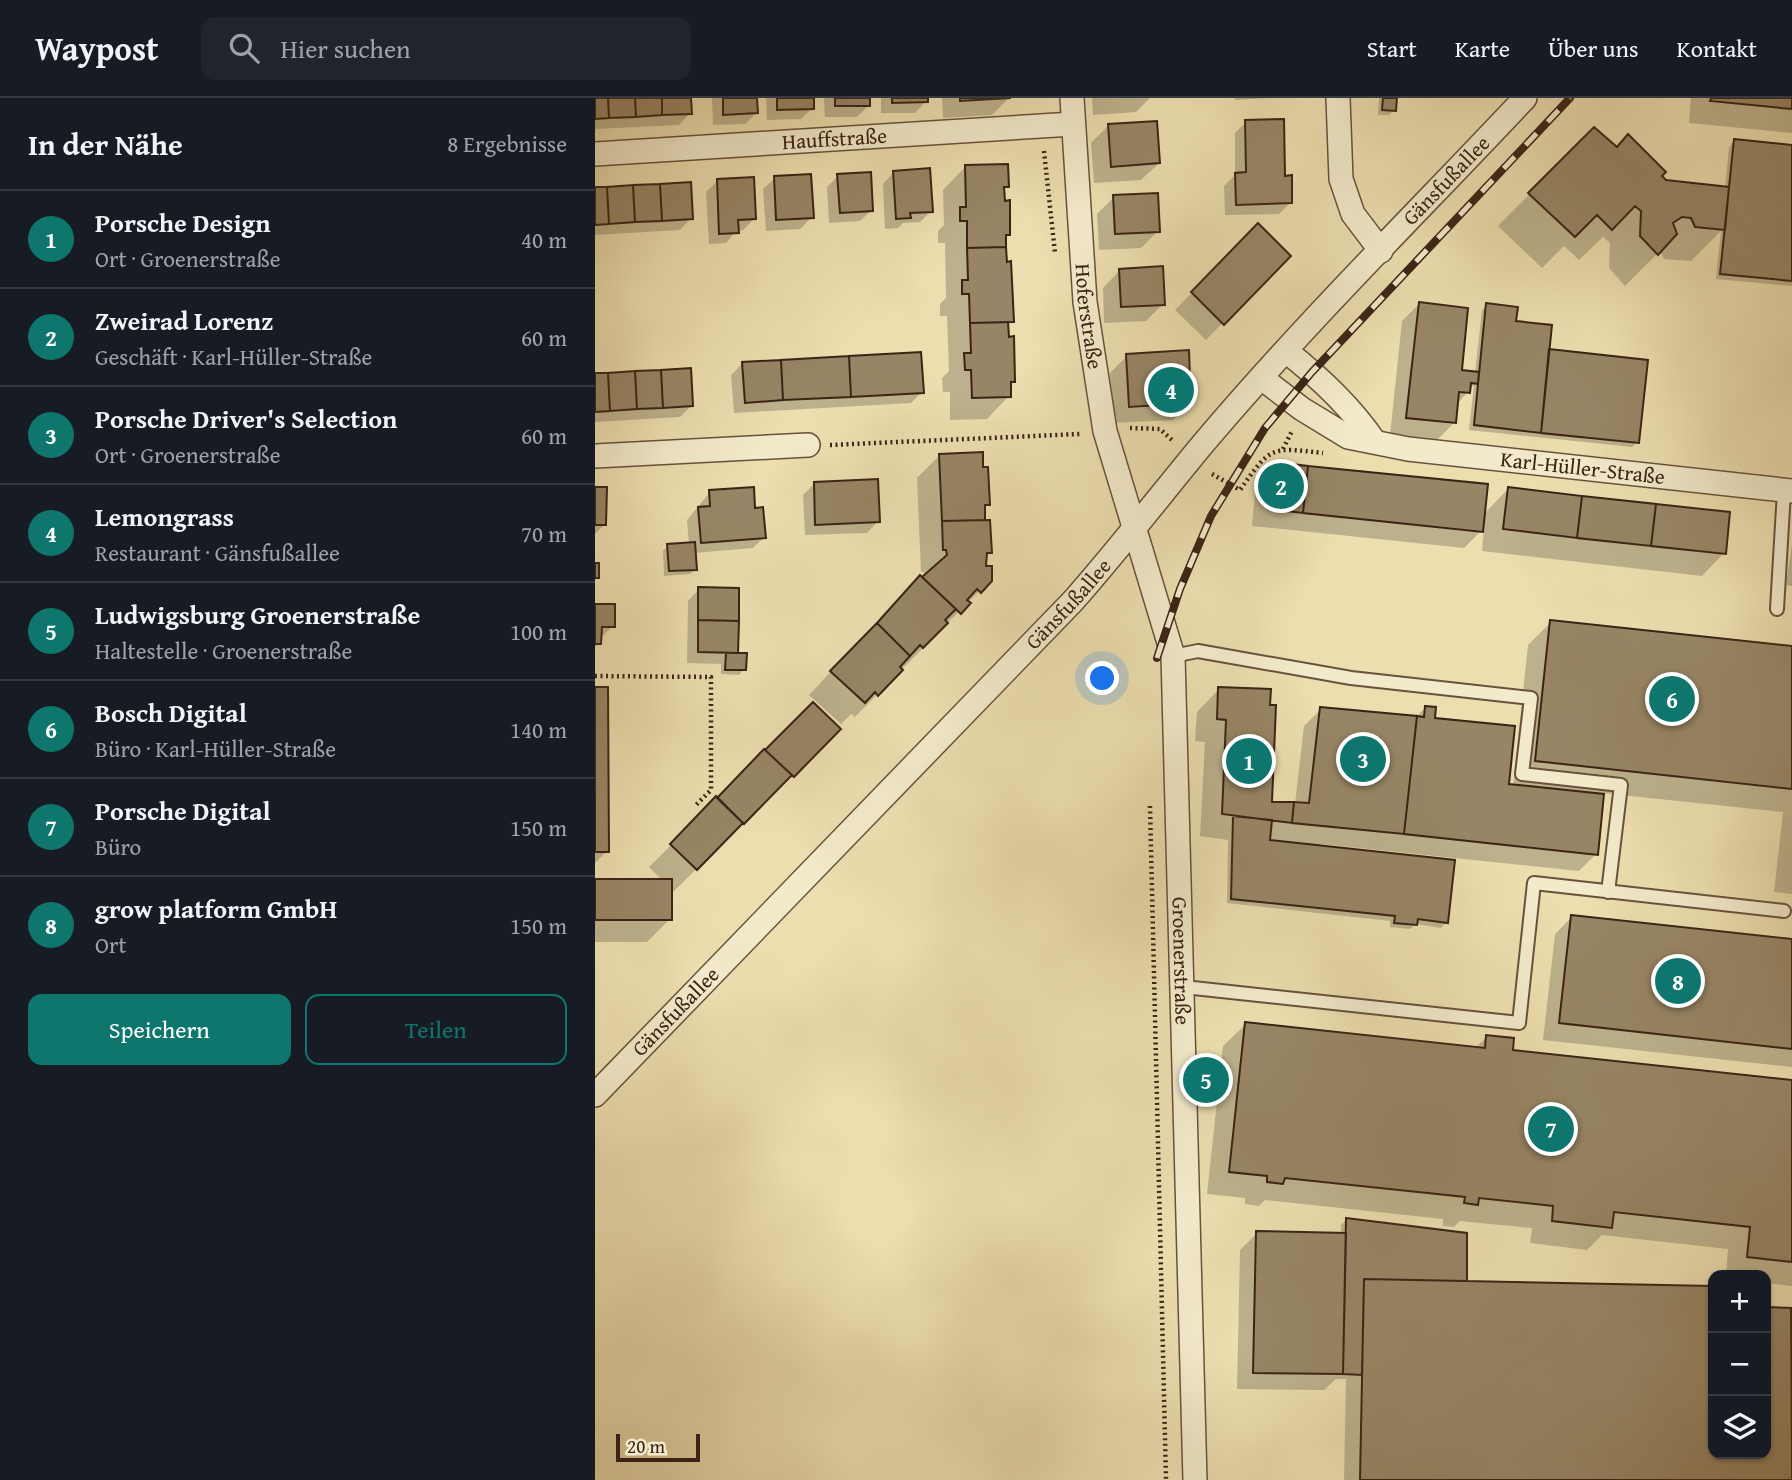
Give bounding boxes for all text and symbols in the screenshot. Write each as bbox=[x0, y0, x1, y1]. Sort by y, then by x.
search box bbox=[201, 17, 691, 80]
text: Waypost bbox=[35, 24, 159, 72]
icon: search bbox=[225, 29, 263, 67]
text: Hier suchen bbox=[281, 29, 411, 68]
text: Start bbox=[1367, 31, 1417, 66]
text: Karte bbox=[1455, 31, 1510, 66]
text: Über uns bbox=[1548, 31, 1639, 66]
text: Kontakt bbox=[1677, 31, 1757, 66]
street label: Hauffstraße bbox=[781, 120, 888, 157]
text: In der Nähe bbox=[28, 122, 183, 166]
text: 8 Ergebnisse bbox=[447, 127, 567, 160]
street label: Gänsfußallee bbox=[1395, 128, 1497, 232]
text: Porsche Design bbox=[95, 203, 271, 242]
text: 1 bbox=[45, 223, 57, 256]
text: 40 m bbox=[521, 223, 567, 256]
text: Ort · Groenerstraße bbox=[95, 242, 281, 275]
street label: Hoferstraße bbox=[1068, 263, 1111, 371]
text: Zweirad Lorenz bbox=[95, 301, 274, 340]
text: 2 bbox=[45, 321, 57, 354]
text: 60 m bbox=[521, 321, 567, 354]
text: Geschäft · Karl-Hüller-Straße bbox=[95, 340, 372, 373]
pin: 4 bbox=[1148, 364, 1194, 416]
text: Porsche Driver's Selection bbox=[95, 399, 397, 438]
text: 3 bbox=[45, 419, 57, 452]
text: 60 m bbox=[521, 419, 567, 452]
text: Ort · Groenerstraße bbox=[95, 438, 281, 471]
street label: Karl-Hüller-Straße bbox=[1499, 443, 1667, 492]
pin: 2 bbox=[1258, 460, 1304, 512]
text: Lemongrass bbox=[95, 497, 234, 536]
text: 4 bbox=[45, 517, 57, 550]
text: 70 m bbox=[521, 517, 567, 550]
text: Restaurant · Gänsfußallee bbox=[95, 536, 340, 569]
street label: Gänsfußallee bbox=[1018, 551, 1118, 656]
text: Ludwigsburg Groenerstraße bbox=[95, 595, 420, 634]
text: 5 bbox=[45, 615, 57, 648]
text: 100 m bbox=[510, 615, 567, 648]
text: Haltestelle · Groenerstraße bbox=[95, 634, 352, 667]
your location bbox=[1085, 661, 1119, 695]
pin: 6 bbox=[1649, 673, 1695, 725]
text: Bosch Digital bbox=[95, 693, 247, 732]
text: 6 bbox=[45, 713, 57, 746]
text: 140 m bbox=[510, 713, 567, 746]
text: Büro · Karl-Hüller-Straße bbox=[95, 732, 336, 765]
pin: 3 bbox=[1340, 733, 1386, 785]
pin: 1 bbox=[1226, 735, 1272, 787]
text: Porsche Digital bbox=[95, 791, 271, 830]
text: 7 bbox=[45, 811, 57, 844]
text: 150 m bbox=[510, 811, 567, 844]
text: Büro bbox=[95, 830, 141, 863]
text: grow platform GmbH bbox=[95, 889, 337, 928]
street label: Groenerstraße bbox=[1164, 896, 1199, 1025]
text: 8 bbox=[45, 909, 57, 942]
text: 150 m bbox=[510, 909, 567, 942]
text: Ort bbox=[95, 928, 127, 961]
pin: 8 bbox=[1655, 955, 1701, 1007]
street label: Gänsfußallee bbox=[624, 959, 726, 1063]
button: Speichern bbox=[28, 994, 291, 1065]
button: Teilen bbox=[305, 994, 567, 1065]
pin: 5 bbox=[1183, 1054, 1229, 1106]
pin: 7 bbox=[1528, 1103, 1574, 1155]
map controls bbox=[1708, 1270, 1771, 1459]
button: + bbox=[1708, 1270, 1771, 1333]
button: − bbox=[1708, 1333, 1771, 1396]
button: layers bbox=[1708, 1396, 1771, 1459]
scale bar bbox=[616, 1431, 700, 1463]
text: 20 m bbox=[627, 1432, 665, 1460]

